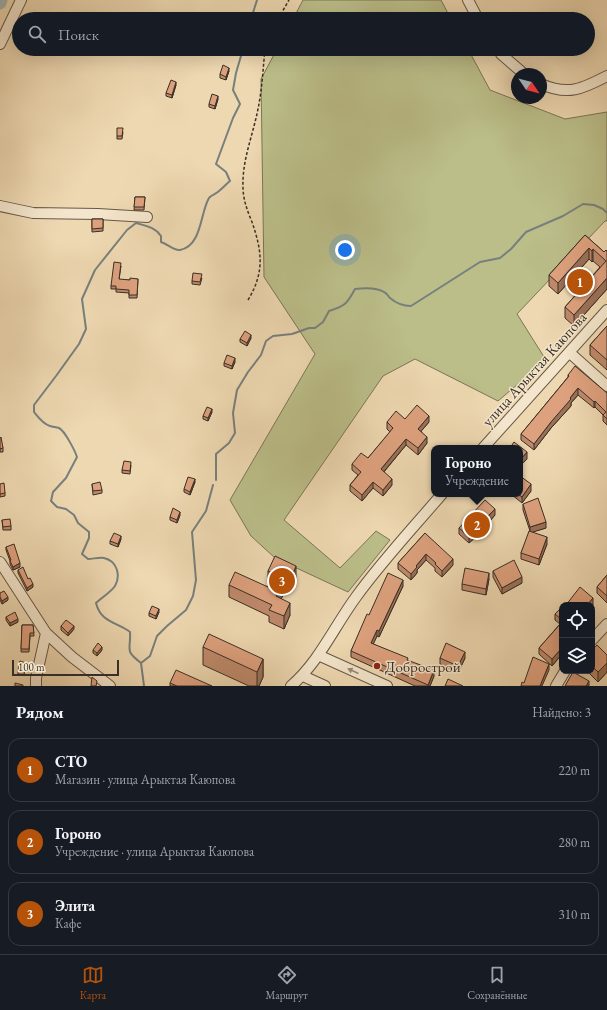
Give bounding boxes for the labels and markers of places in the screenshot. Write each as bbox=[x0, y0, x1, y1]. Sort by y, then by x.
pin: 1 bbox=[567, 267, 593, 297]
pin: 2 bbox=[464, 510, 490, 540]
pin: 3 bbox=[269, 566, 295, 596]
place label: Добрострой bbox=[385, 657, 461, 676]
marker: Добрострой bbox=[372, 661, 382, 671]

